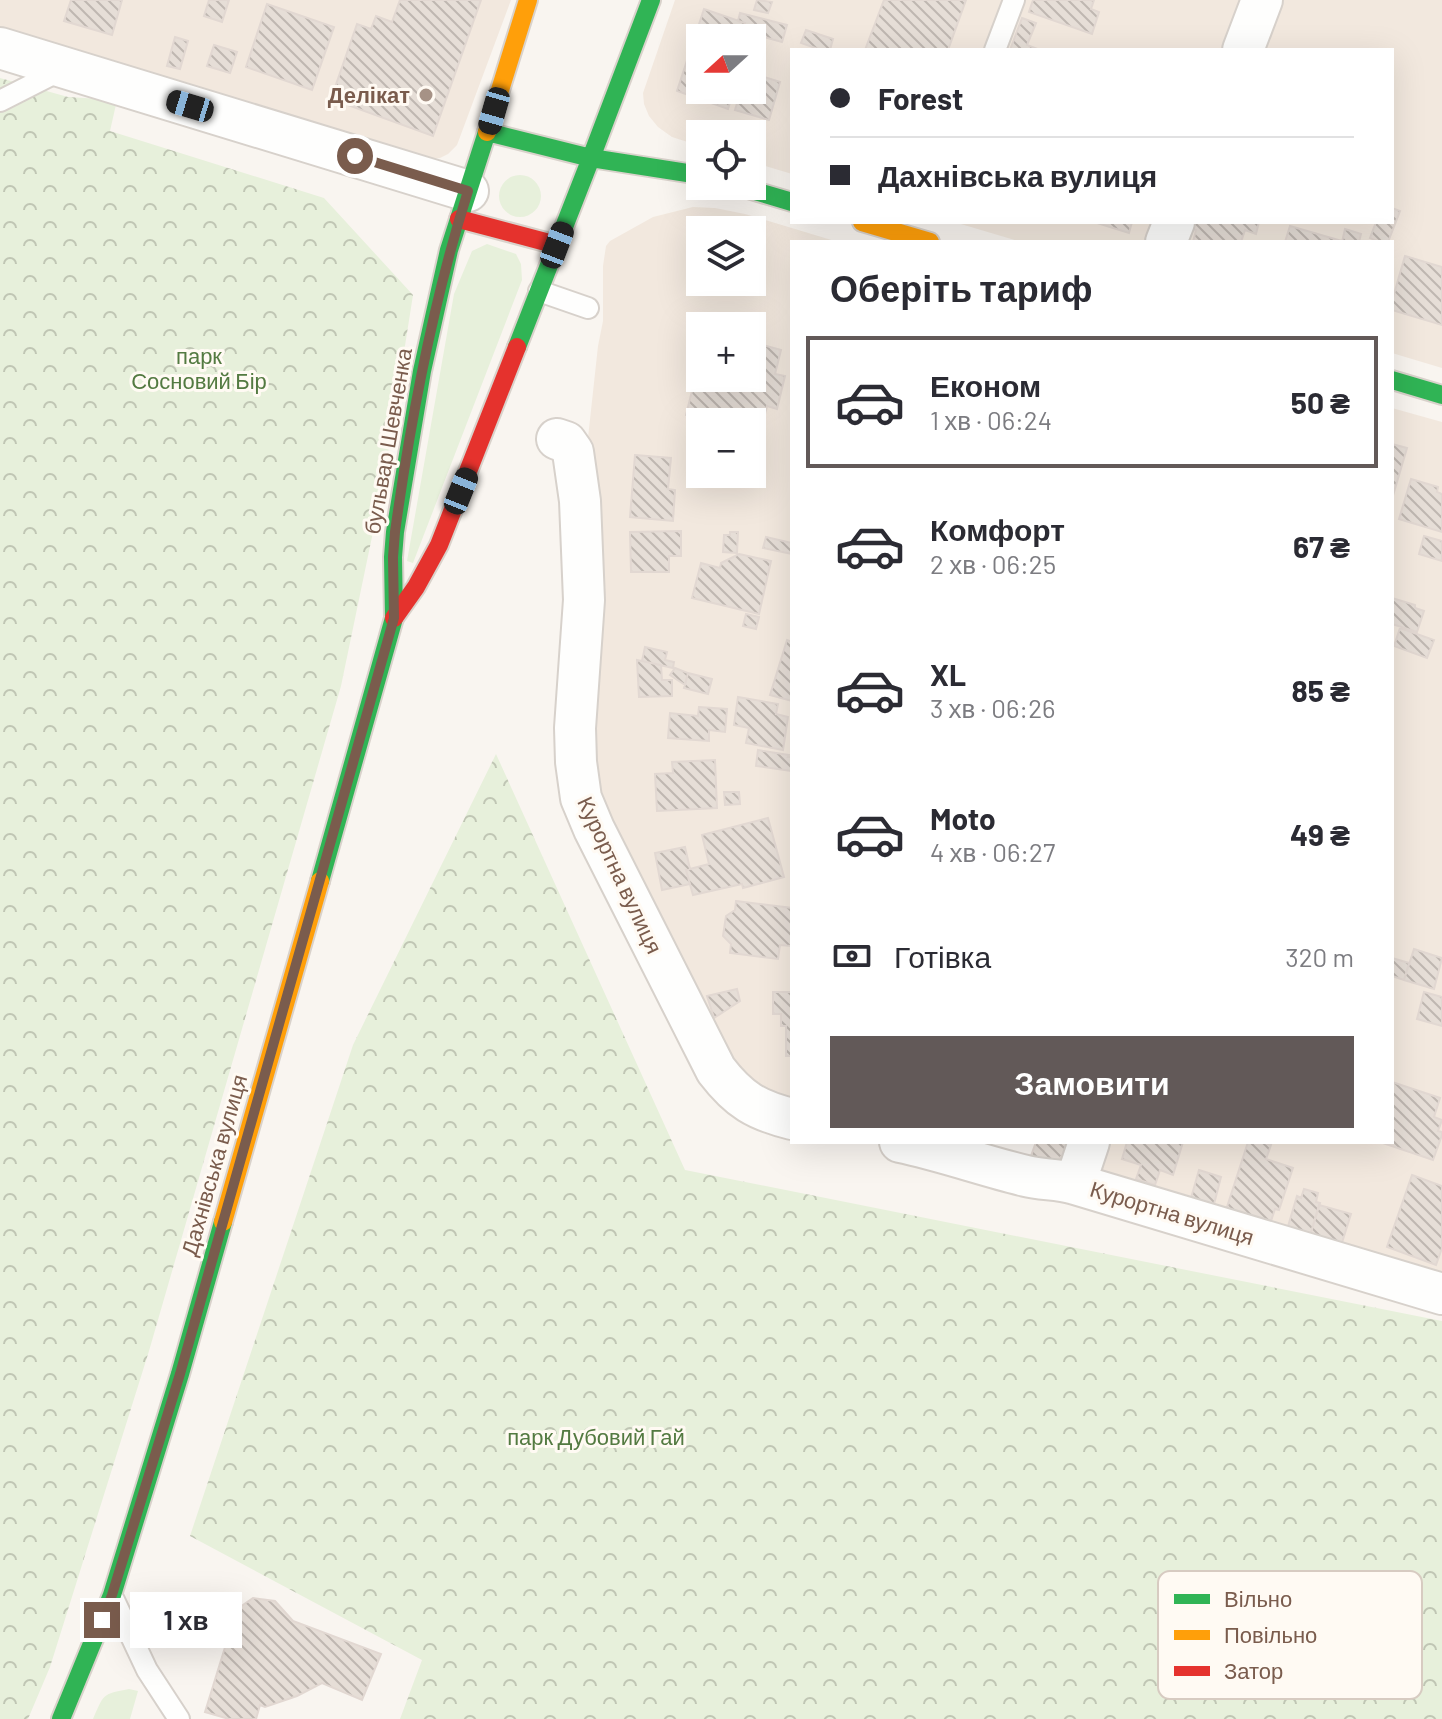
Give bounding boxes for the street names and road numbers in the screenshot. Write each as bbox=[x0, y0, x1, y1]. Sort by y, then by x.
street label: бульвар Шевченка bbox=[358, 345, 417, 536]
street label: Курортна вулиця bbox=[572, 792, 669, 958]
street label: Дахнівська вулиця bbox=[175, 1071, 252, 1259]
street label: Курортна вулиця bbox=[1087, 1175, 1257, 1250]

